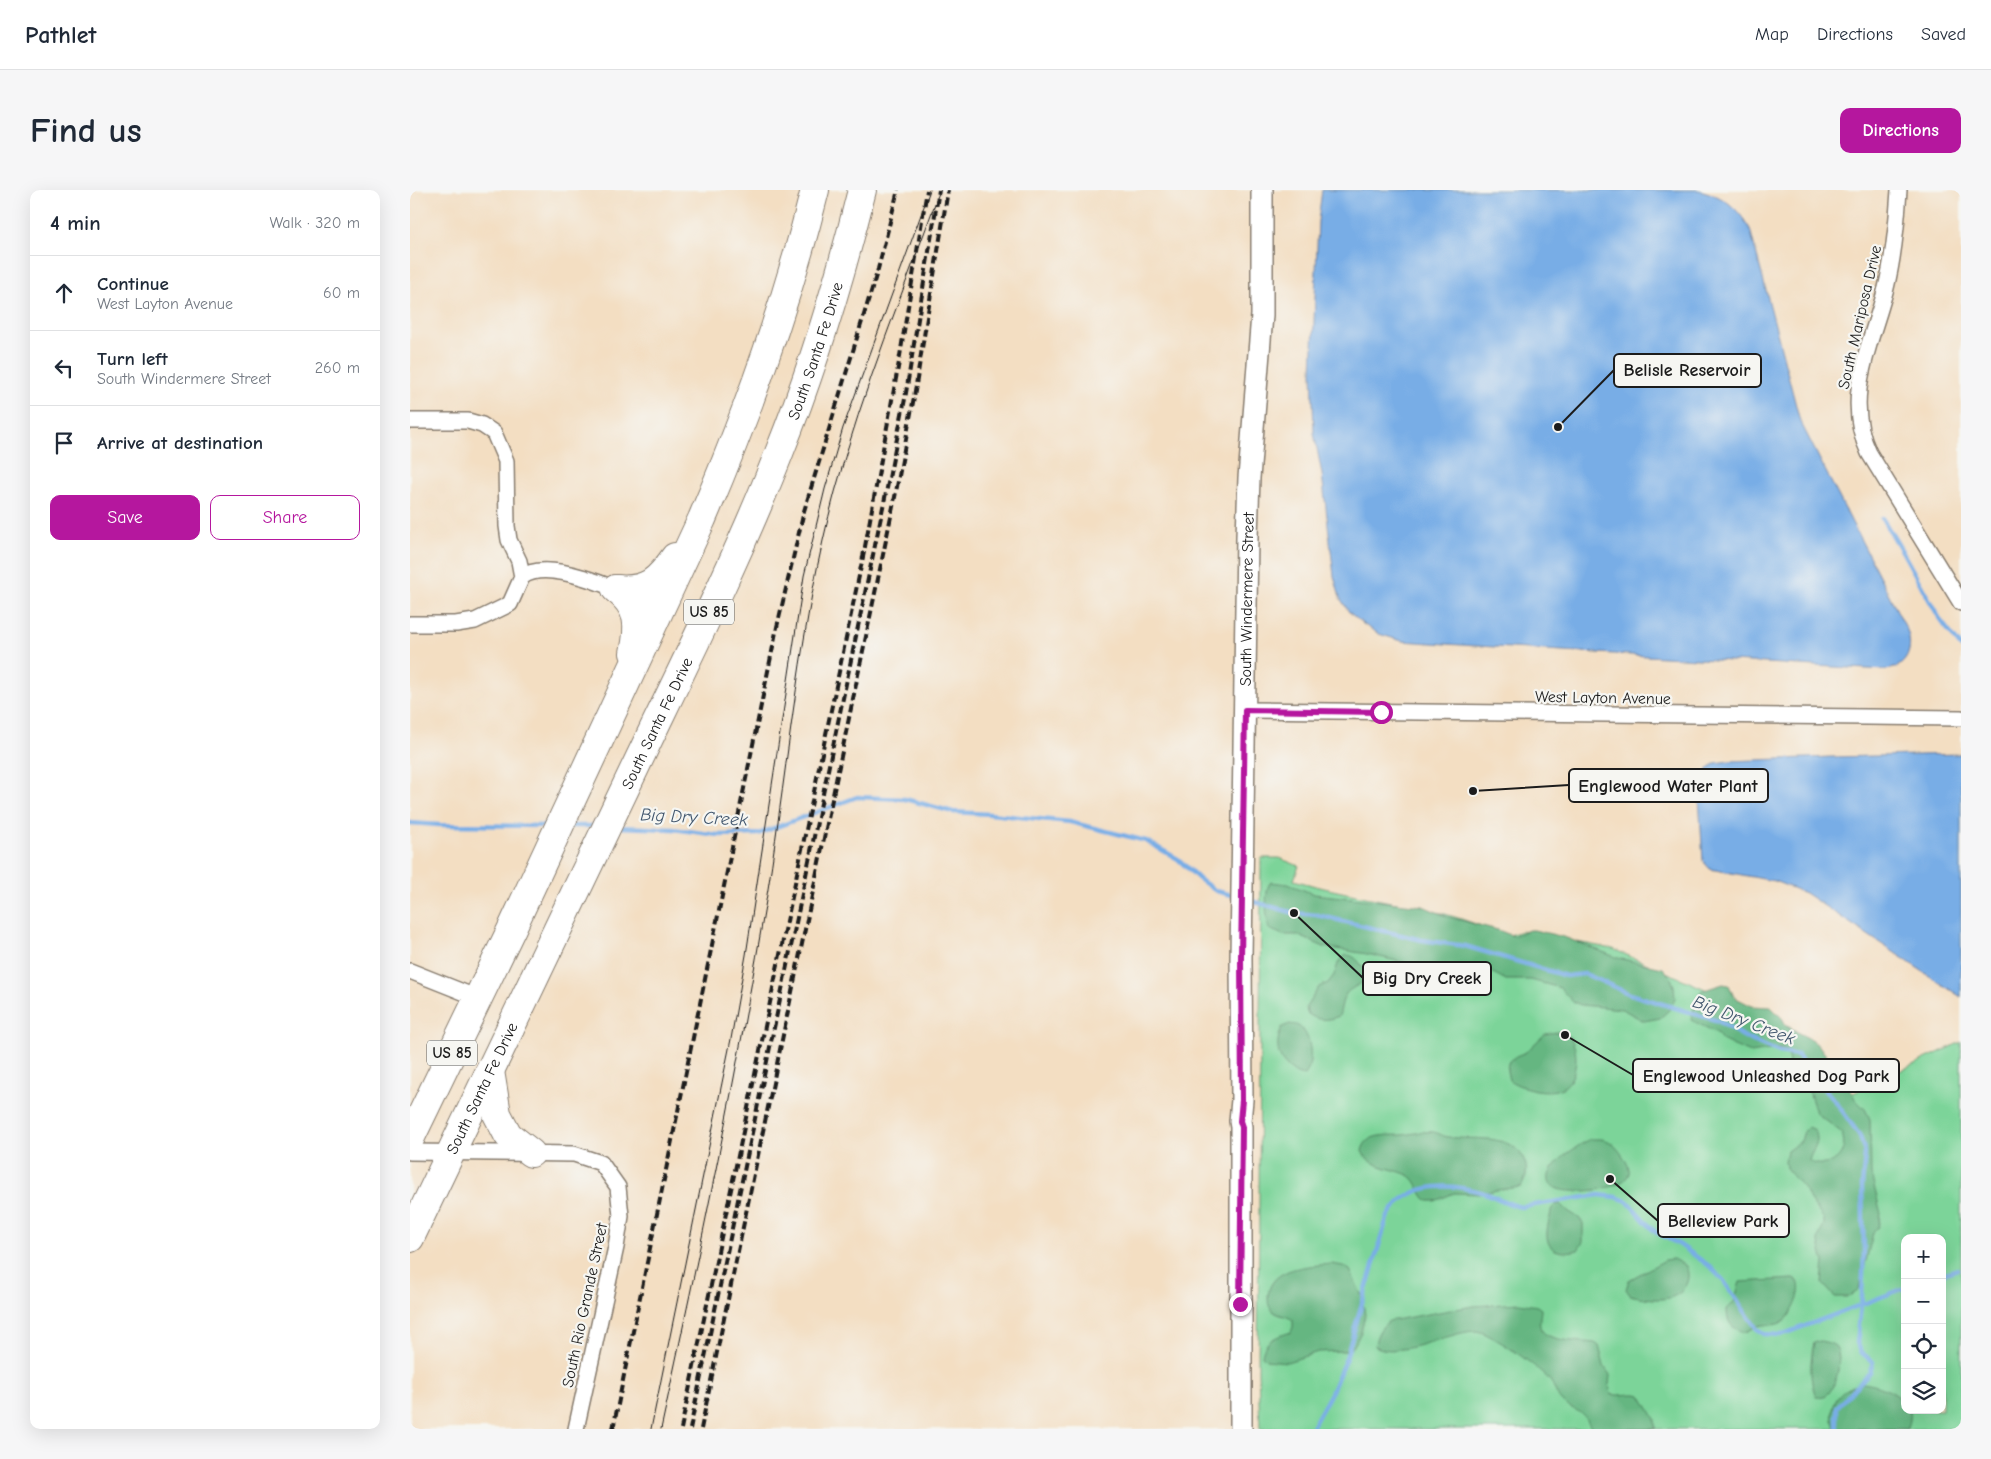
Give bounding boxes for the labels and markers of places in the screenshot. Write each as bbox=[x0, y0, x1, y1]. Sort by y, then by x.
callout: Belisle Reservoir bbox=[1614, 354, 1761, 387]
callout: Englewood Water Plant bbox=[1569, 769, 1768, 802]
callout: Big Dry Creek bbox=[1363, 962, 1491, 995]
callout: Englewood Unleashed Dog Park bbox=[1633, 1059, 1899, 1092]
callout: Belleview Park bbox=[1658, 1204, 1789, 1237]

